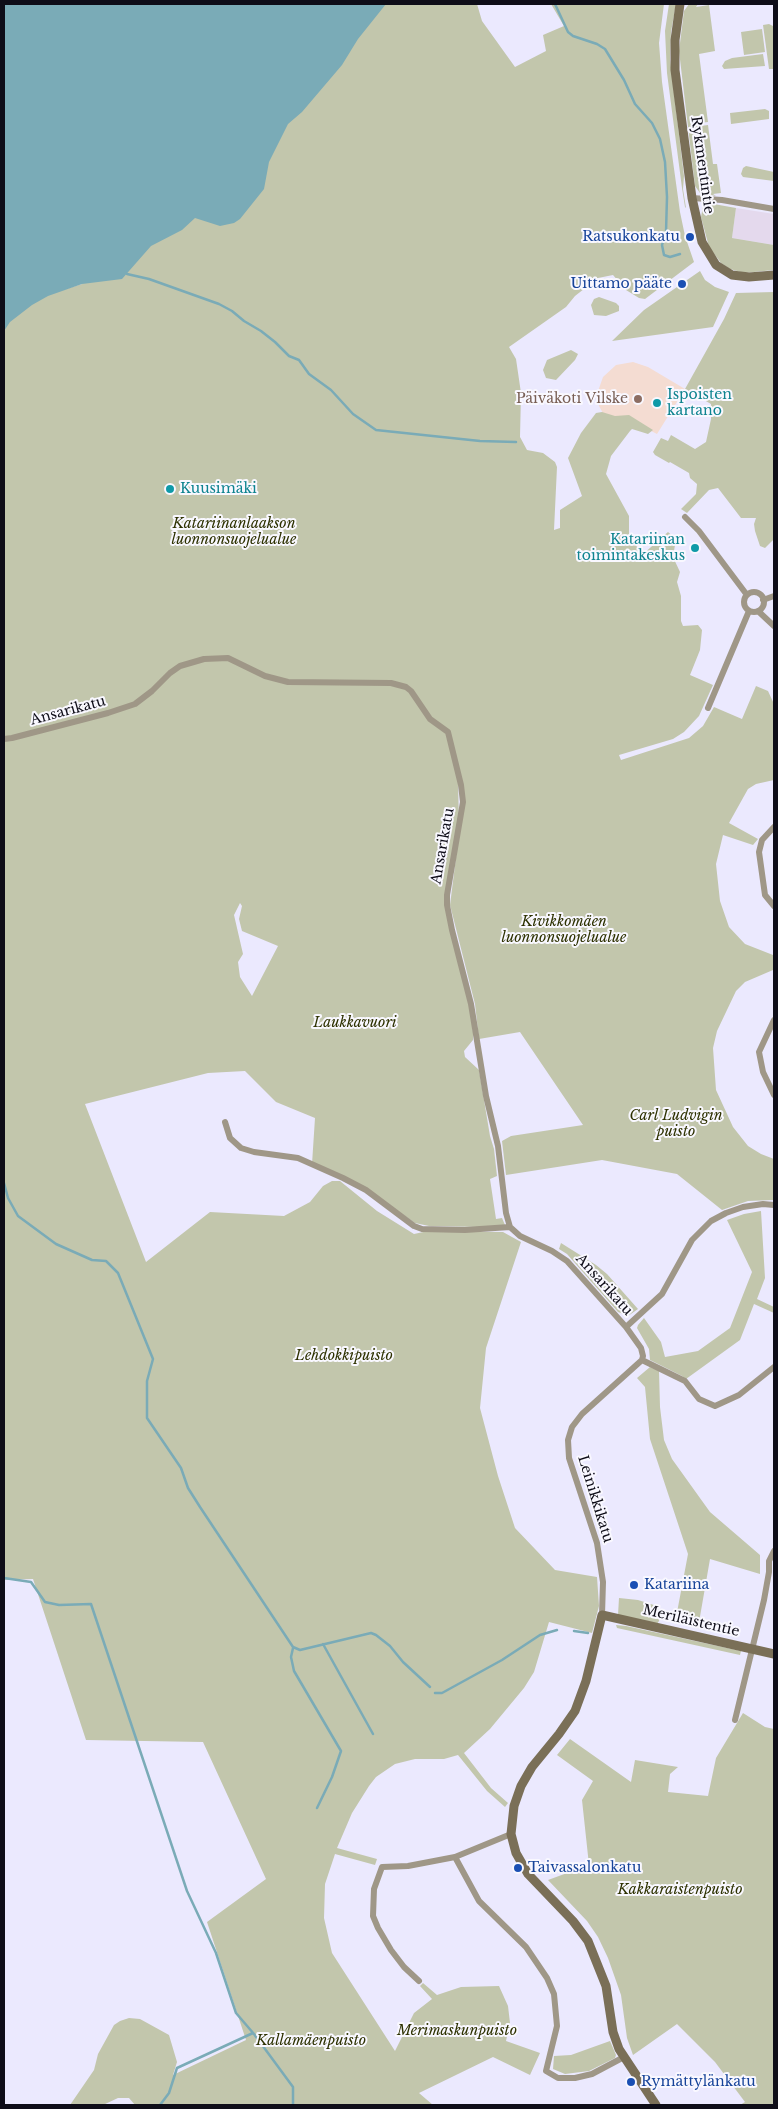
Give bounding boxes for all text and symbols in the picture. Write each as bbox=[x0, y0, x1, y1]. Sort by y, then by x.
street label: Rykmentintie bbox=[687, 115, 717, 215]
place label: Ratsukonkatu bbox=[582, 229, 680, 245]
marker: Ratsukonkatu bbox=[684, 231, 696, 243]
place label: Uittamo pääte bbox=[570, 276, 672, 292]
marker: Uittamo pääte bbox=[676, 278, 688, 290]
place label: Ispoisten kartano bbox=[667, 387, 732, 420]
place label: Päiväkoti Vilske bbox=[516, 391, 628, 407]
marker: Päiväkoti Vilske bbox=[632, 393, 644, 405]
marker: Ispoisten kartano bbox=[651, 397, 663, 409]
place label: Kuusimäki bbox=[180, 481, 257, 497]
marker: Kuusimäki bbox=[164, 483, 176, 495]
park label: Katariinanlaakson luonnonsuojelualue bbox=[172, 516, 296, 548]
place label: Katariinan toimintakeskus bbox=[576, 532, 685, 564]
marker: Katariinan toimintakeskus bbox=[689, 542, 701, 554]
street label: Ansarikatu bbox=[29, 693, 107, 729]
street label: Ansarikatu bbox=[428, 807, 458, 885]
park label: Kivikkomäen luonnonsuojelualue bbox=[502, 914, 626, 946]
park label: Laukkavuori bbox=[313, 1015, 397, 1031]
park label: Carl Ludvigin puisto bbox=[629, 1108, 723, 1140]
street label: Ansarikatu bbox=[572, 1251, 636, 1319]
park label: Lehdokkipuisto bbox=[295, 1348, 393, 1364]
street label: Leinikkikatu bbox=[574, 1453, 616, 1545]
place label: Katariina bbox=[644, 1577, 709, 1593]
marker: Katariina bbox=[628, 1579, 640, 1591]
street label: Meriläistentie bbox=[641, 1602, 741, 1640]
place label: Taivassalonkatu bbox=[528, 1860, 641, 1876]
marker: Taivassalonkatu bbox=[512, 1862, 524, 1874]
park label: Kakkaraistenpuisto bbox=[617, 1882, 743, 1898]
park label: Merimaskunpuisto bbox=[397, 2023, 517, 2039]
park label: Kallamäenpuisto bbox=[256, 2033, 366, 2049]
place label: Rymättylänkatu bbox=[641, 2074, 756, 2090]
marker: Rymättylänkatu bbox=[625, 2076, 637, 2088]

